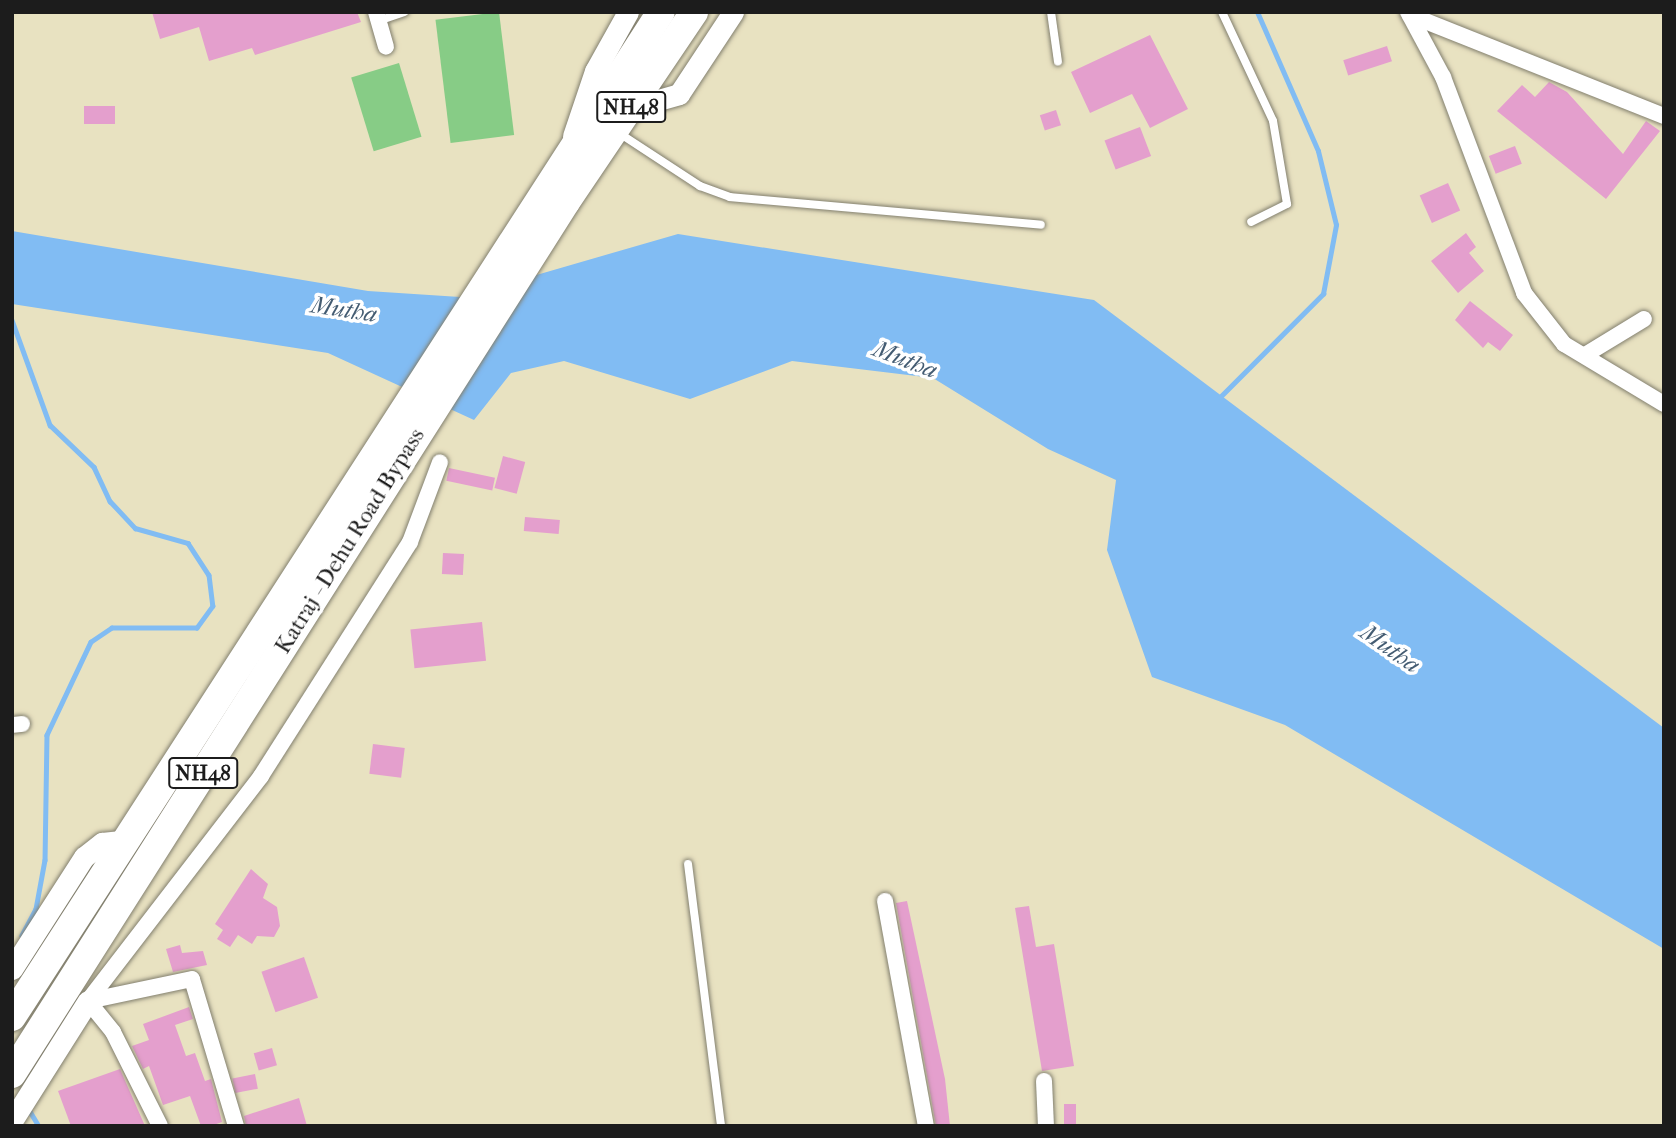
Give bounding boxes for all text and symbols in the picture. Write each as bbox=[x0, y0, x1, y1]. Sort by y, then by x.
road number: NH48 bbox=[596, 90, 666, 124]
water label: Mutha bbox=[309, 291, 379, 329]
water label: Mutha bbox=[869, 335, 941, 385]
street label: Katraj - Dehu Road Bypass bbox=[269, 423, 431, 659]
water label: Mutha bbox=[1355, 618, 1425, 680]
road number: NH48 bbox=[168, 756, 238, 790]

